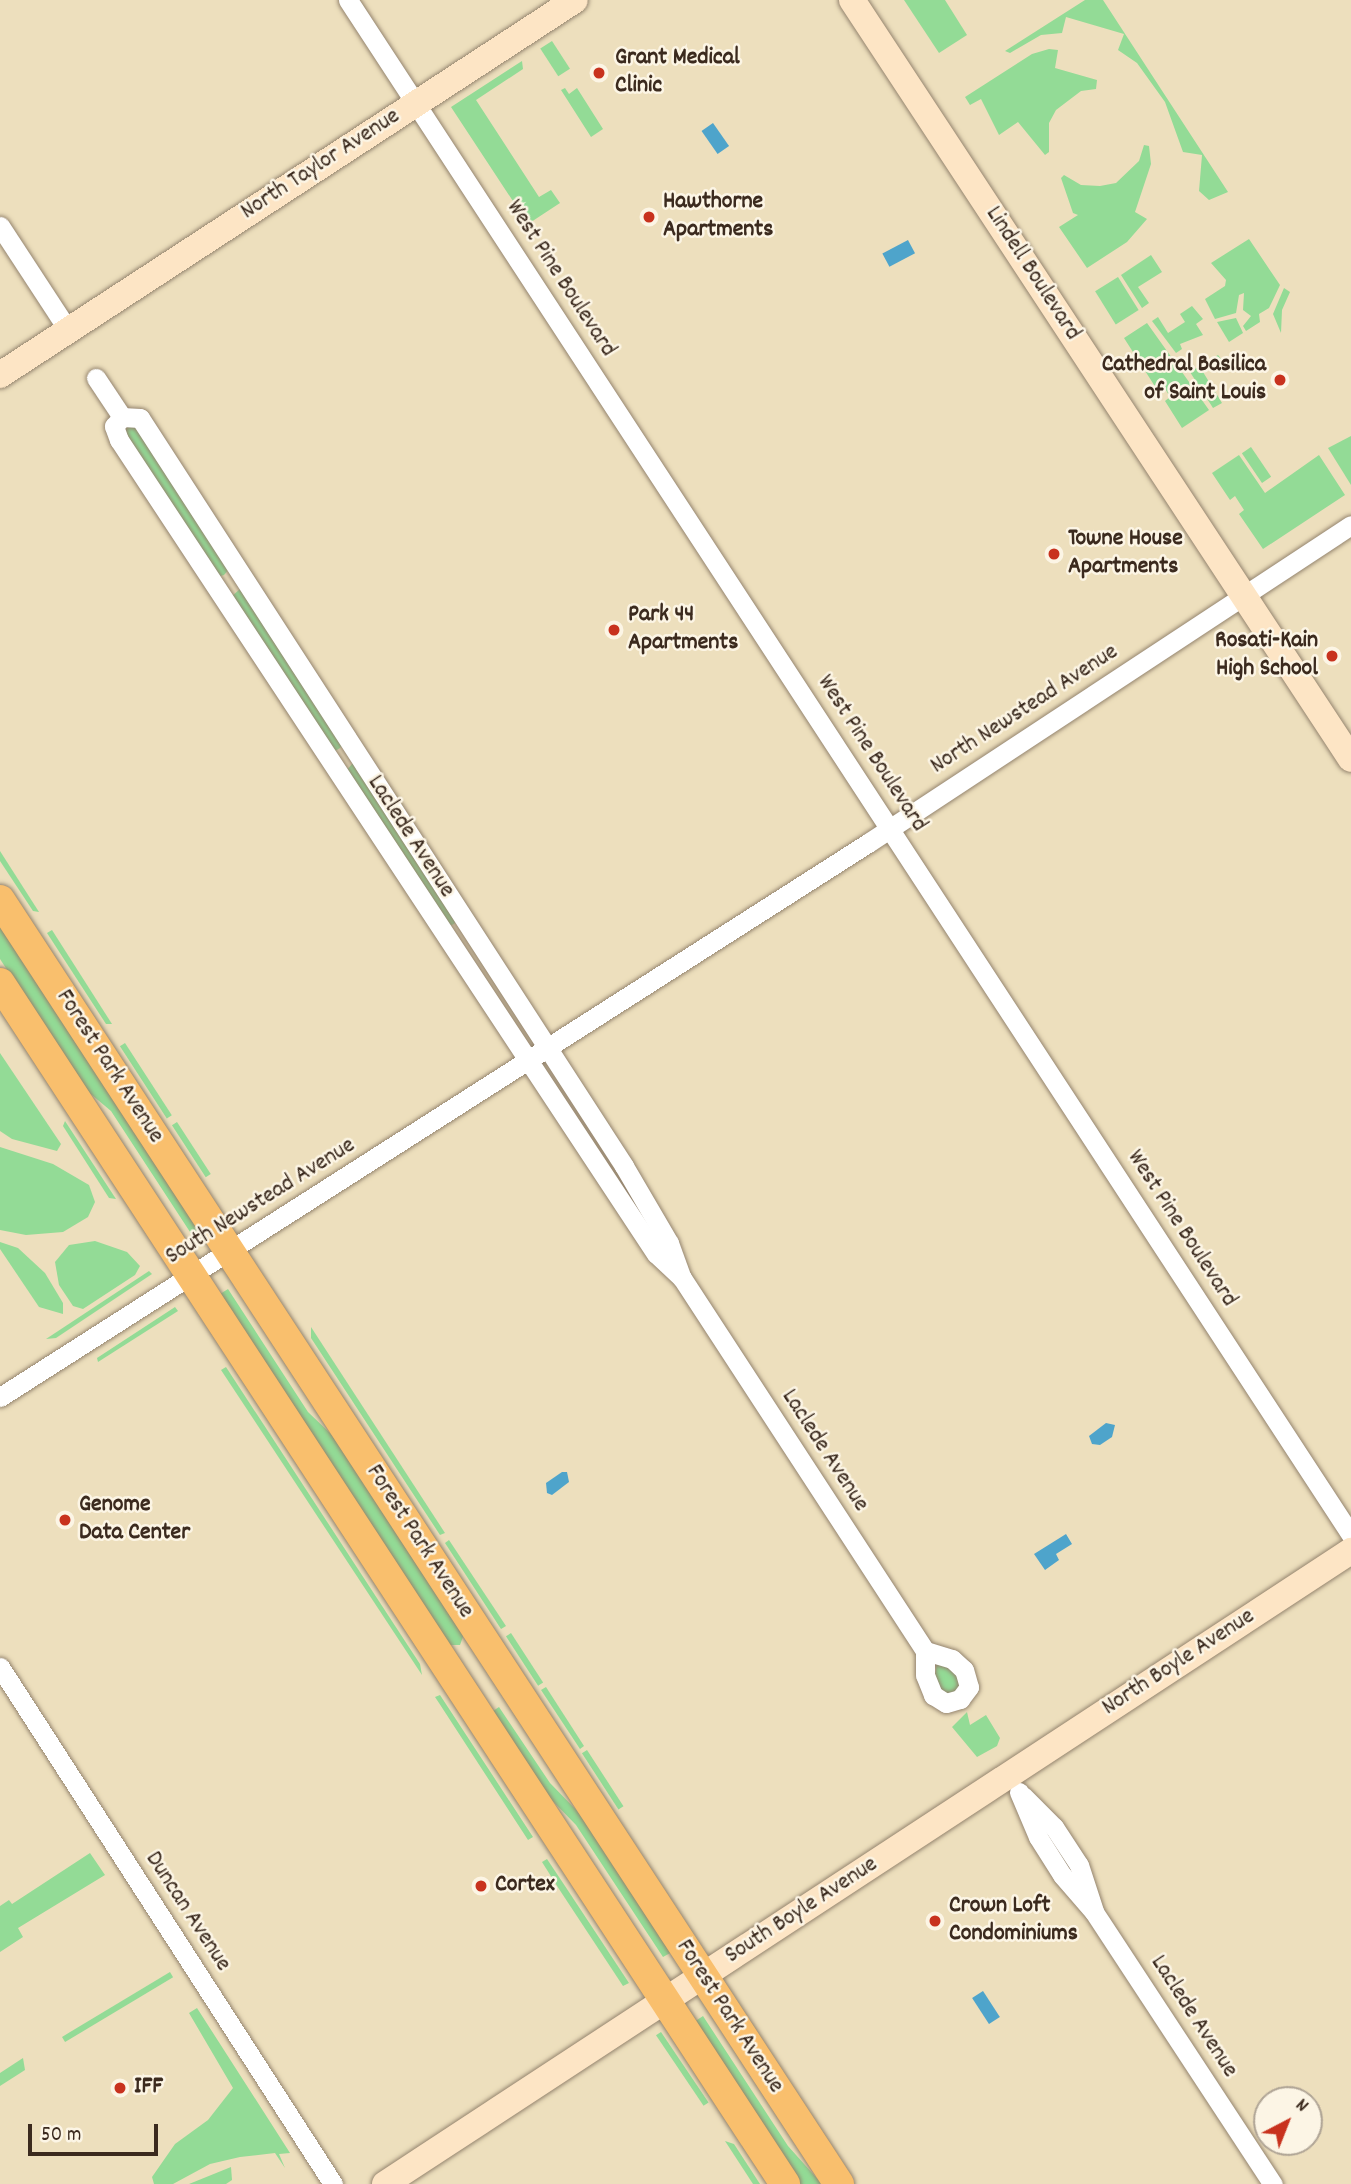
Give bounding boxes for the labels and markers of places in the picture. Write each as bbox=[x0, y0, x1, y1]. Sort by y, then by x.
place label: Grant Medical Clinic bbox=[615, 45, 740, 101]
marker: Grant Medical Clinic bbox=[589, 63, 609, 83]
place label: Hawthorne Apartments bbox=[663, 189, 773, 245]
marker: Hawthorne Apartments bbox=[641, 209, 657, 225]
place label: Cathedral Basilica of Saint Louis bbox=[1102, 352, 1266, 408]
marker: Cathedral Basilica of Saint Louis bbox=[1272, 372, 1288, 388]
place label: Towne House Apartments bbox=[1068, 526, 1183, 582]
marker: Towne House Apartments bbox=[1046, 546, 1062, 562]
place label: Park 44 Apartments bbox=[628, 602, 738, 658]
marker: Park 44 Apartments bbox=[606, 622, 622, 638]
place label: Rosati-Kain High School bbox=[1215, 628, 1318, 684]
marker: Rosati-Kain High School bbox=[1324, 648, 1340, 664]
place label: Genome Data Center bbox=[79, 1492, 190, 1548]
marker: Genome Data Center bbox=[57, 1512, 73, 1528]
place label: Cortex bbox=[495, 1872, 555, 1900]
marker: Cortex bbox=[473, 1878, 489, 1894]
place label: Crown Loft Condominiums bbox=[949, 1893, 1078, 1949]
marker: Crown Loft Condominiums bbox=[927, 1913, 943, 1929]
place label: IFF bbox=[134, 2074, 163, 2102]
marker: IFF bbox=[112, 2080, 128, 2096]

